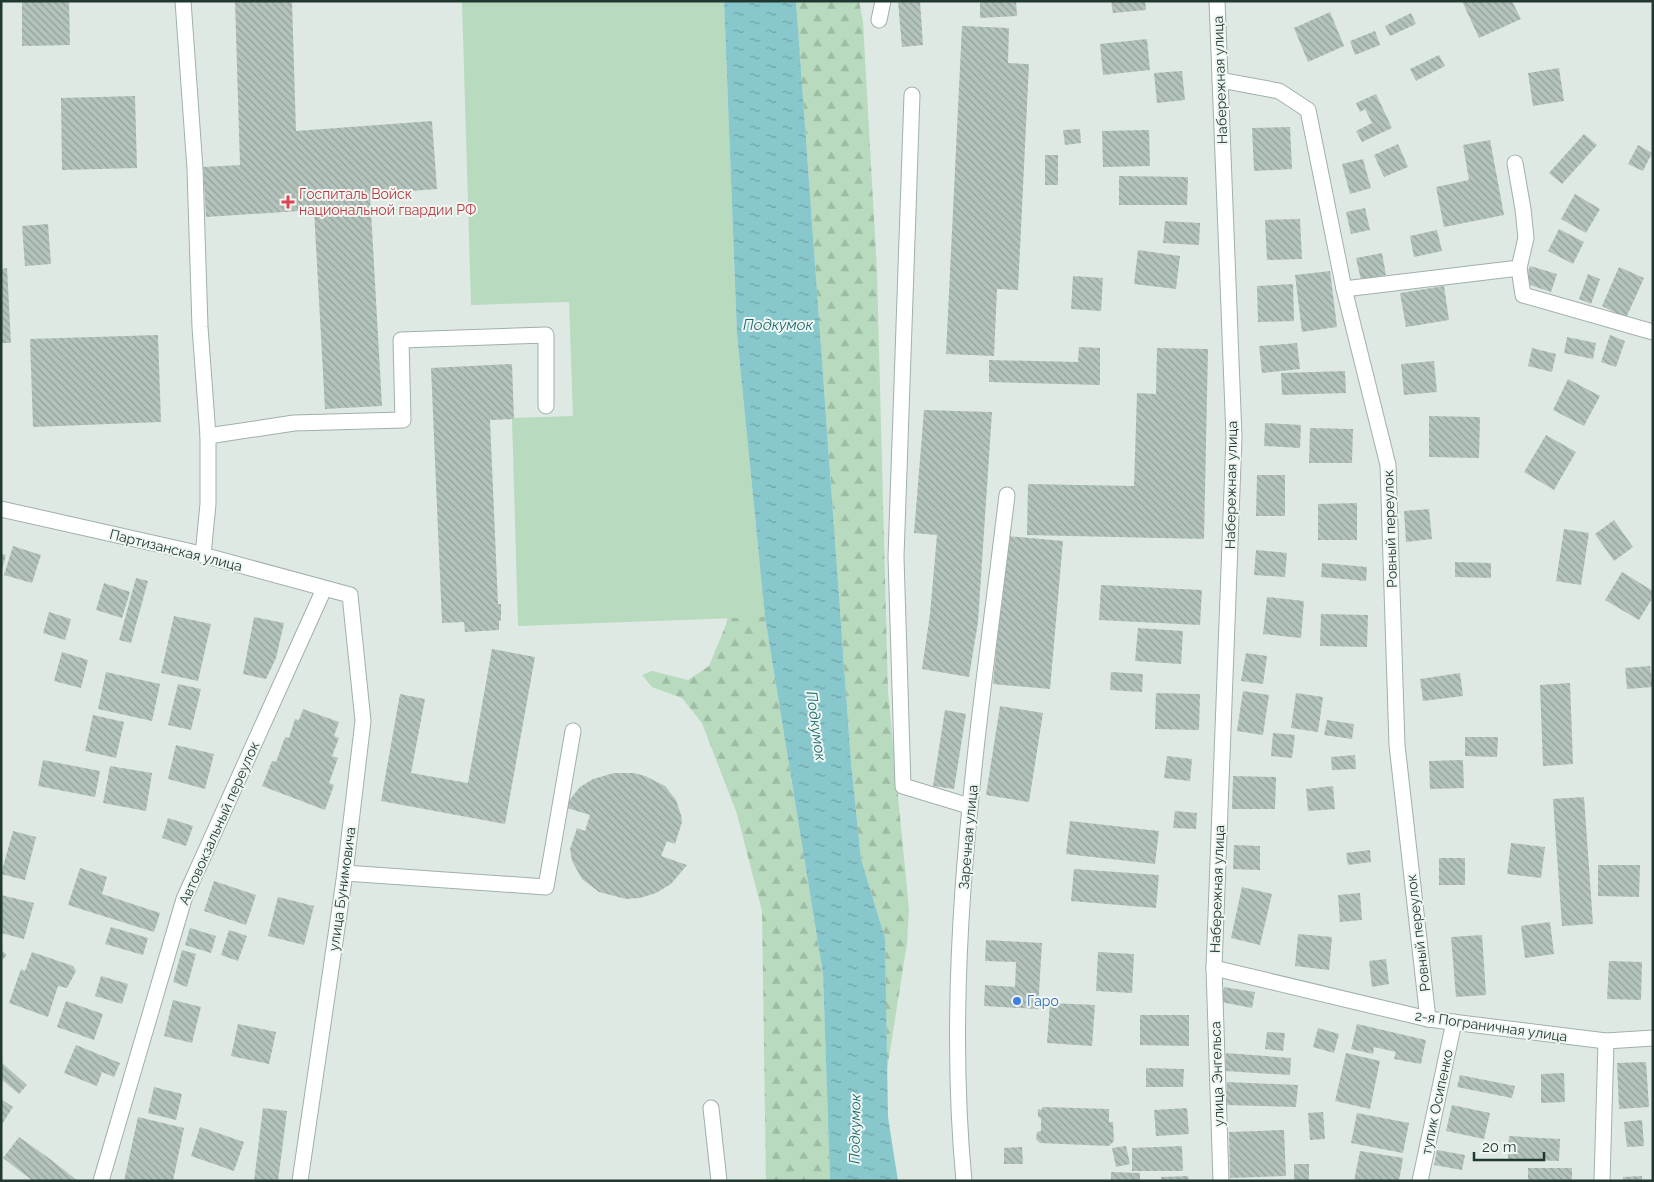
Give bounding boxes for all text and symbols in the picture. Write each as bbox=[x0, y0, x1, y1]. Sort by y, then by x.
street label: Набережная улица bbox=[1210, 16, 1230, 144]
place label: Госпиталь Войск национальной гвардии РФ bbox=[299, 186, 476, 218]
marker: Госпиталь Войск национальной гвардии РФ bbox=[281, 195, 295, 209]
water label: Подкумок bbox=[743, 316, 814, 334]
street label: Набережная улица bbox=[1222, 421, 1240, 549]
street label: Ровный переулок bbox=[1380, 470, 1400, 588]
street label: Партизанская улица bbox=[108, 526, 244, 574]
water label: Подкумок bbox=[802, 690, 830, 763]
street label: Автовокзальный переулок bbox=[176, 739, 262, 907]
street label: Заречная улица bbox=[955, 784, 981, 890]
street label: Набережная улица bbox=[1207, 825, 1227, 953]
street label: улица Бунимовича bbox=[325, 826, 359, 952]
street label: Ровный переулок bbox=[1403, 873, 1433, 993]
place label: Гаро bbox=[1027, 993, 1059, 1009]
marker: Гаро bbox=[1011, 995, 1023, 1007]
street label: 2-я Пограничная улица bbox=[1414, 1007, 1568, 1045]
street label: улица Энгельса bbox=[1207, 1021, 1227, 1127]
street label: тупик Осипенко bbox=[1418, 1048, 1456, 1156]
water label: Подкумок bbox=[845, 1093, 865, 1164]
scale bar bbox=[1474, 1130, 1544, 1162]
text: 20 m bbox=[1482, 1138, 1517, 1156]

